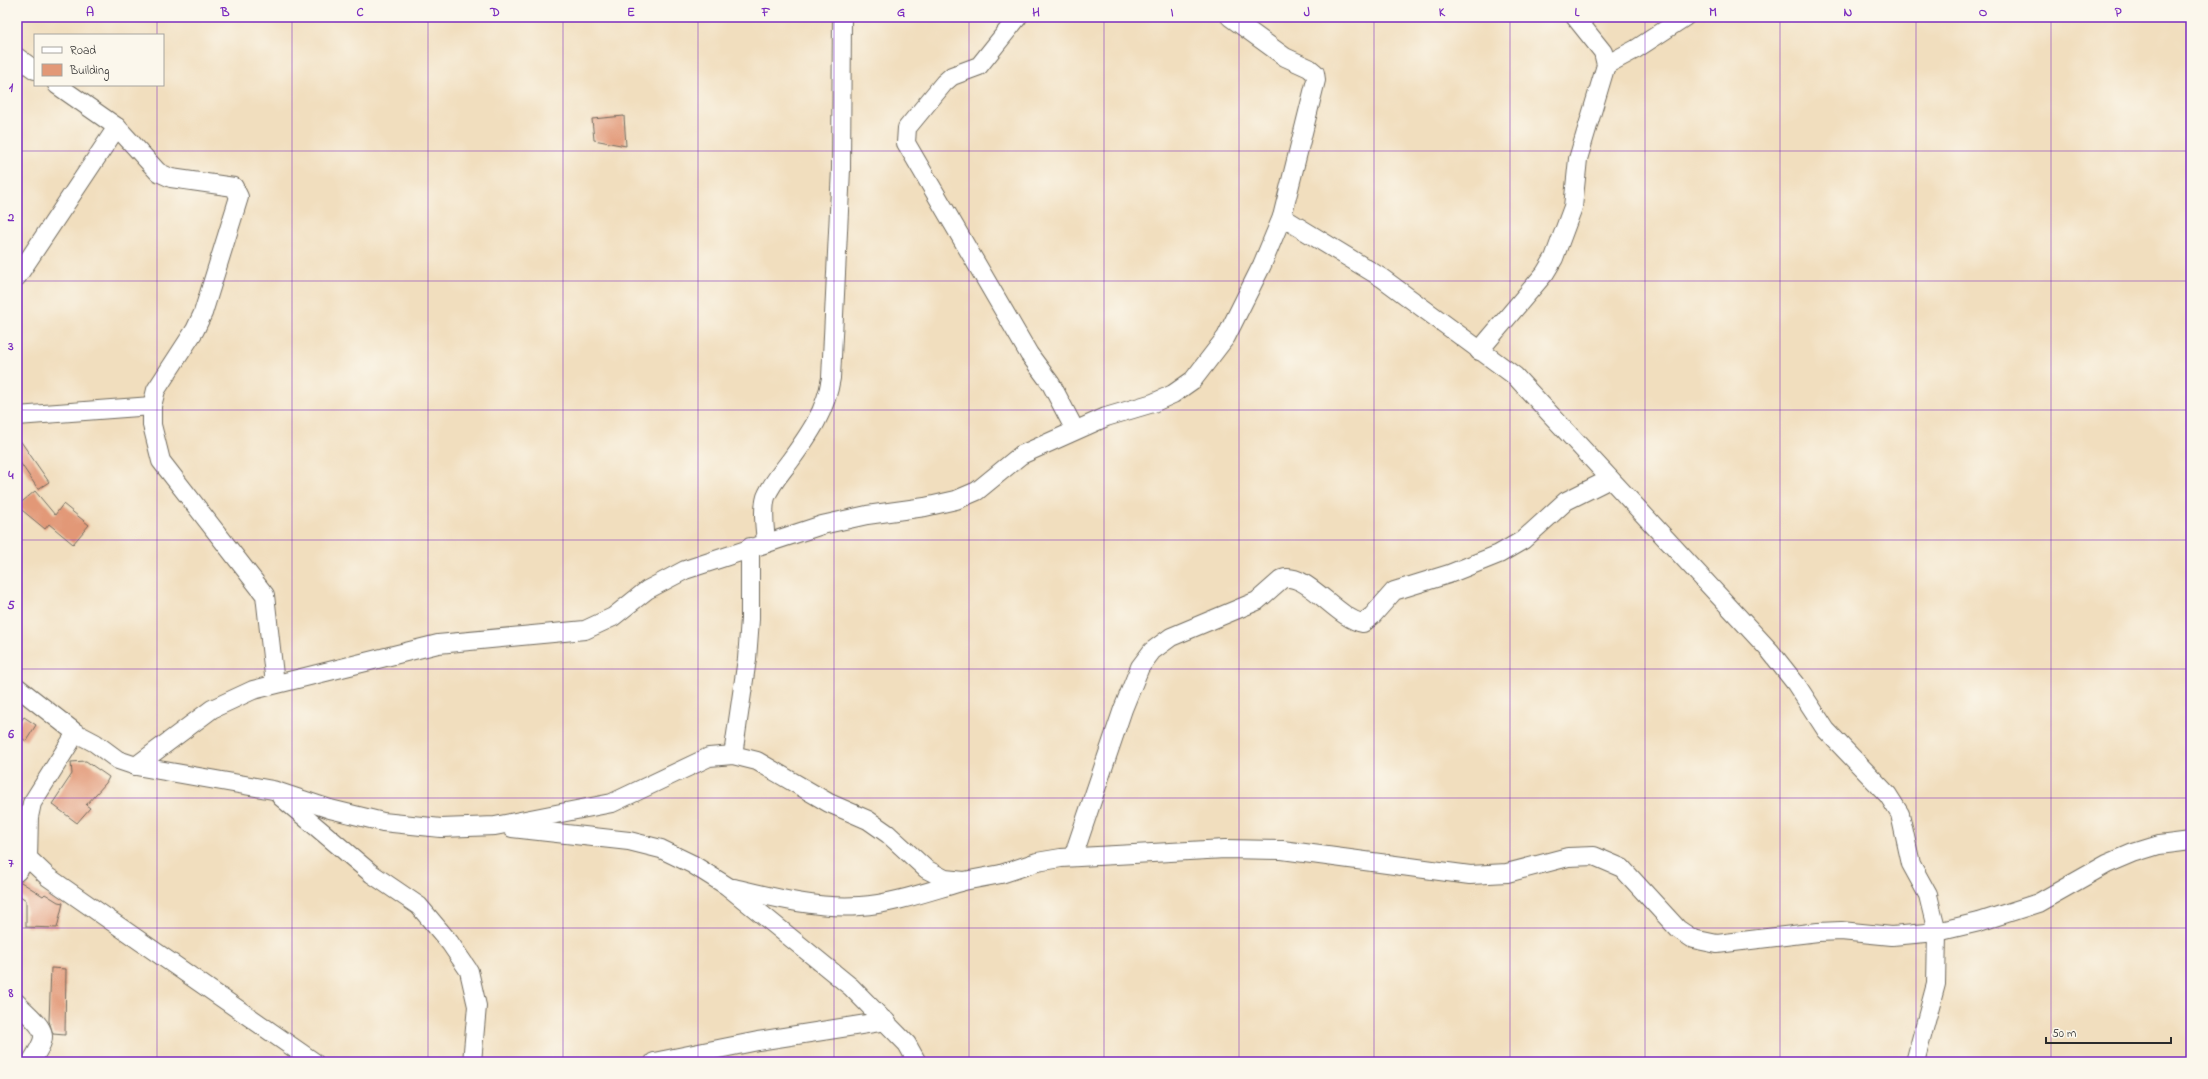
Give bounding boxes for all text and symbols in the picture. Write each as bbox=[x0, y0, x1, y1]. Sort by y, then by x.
text: A bbox=[86, 3, 94, 22]
text: B bbox=[220, 3, 230, 22]
text: C bbox=[356, 3, 364, 22]
text: D bbox=[489, 3, 500, 22]
text: E bbox=[627, 3, 635, 22]
text: F bbox=[761, 3, 771, 22]
text: G bbox=[897, 3, 905, 22]
text: H bbox=[1032, 3, 1040, 22]
text: I bbox=[1170, 3, 1174, 22]
text: J bbox=[1304, 3, 1310, 22]
text: K bbox=[1439, 3, 1446, 22]
text: L bbox=[1575, 3, 1581, 22]
text: M bbox=[1709, 3, 1717, 22]
text: N bbox=[1844, 3, 1853, 22]
text: O bbox=[1979, 3, 1988, 22]
text: P bbox=[2115, 3, 2122, 22]
legend bbox=[34, 34, 164, 86]
text: Road bbox=[70, 42, 96, 60]
text: Building bbox=[69, 62, 109, 81]
text: 1 bbox=[9, 78, 14, 97]
text: 2 bbox=[7, 208, 15, 227]
text: 3 bbox=[7, 337, 14, 356]
text: 4 bbox=[7, 466, 14, 485]
text: 5 bbox=[7, 596, 15, 615]
text: 6 bbox=[7, 725, 14, 744]
text: 7 bbox=[8, 854, 14, 873]
text: 8 bbox=[8, 984, 14, 1003]
scale bar bbox=[2046, 1019, 2171, 1045]
text: 50 m bbox=[2052, 1025, 2076, 1043]

